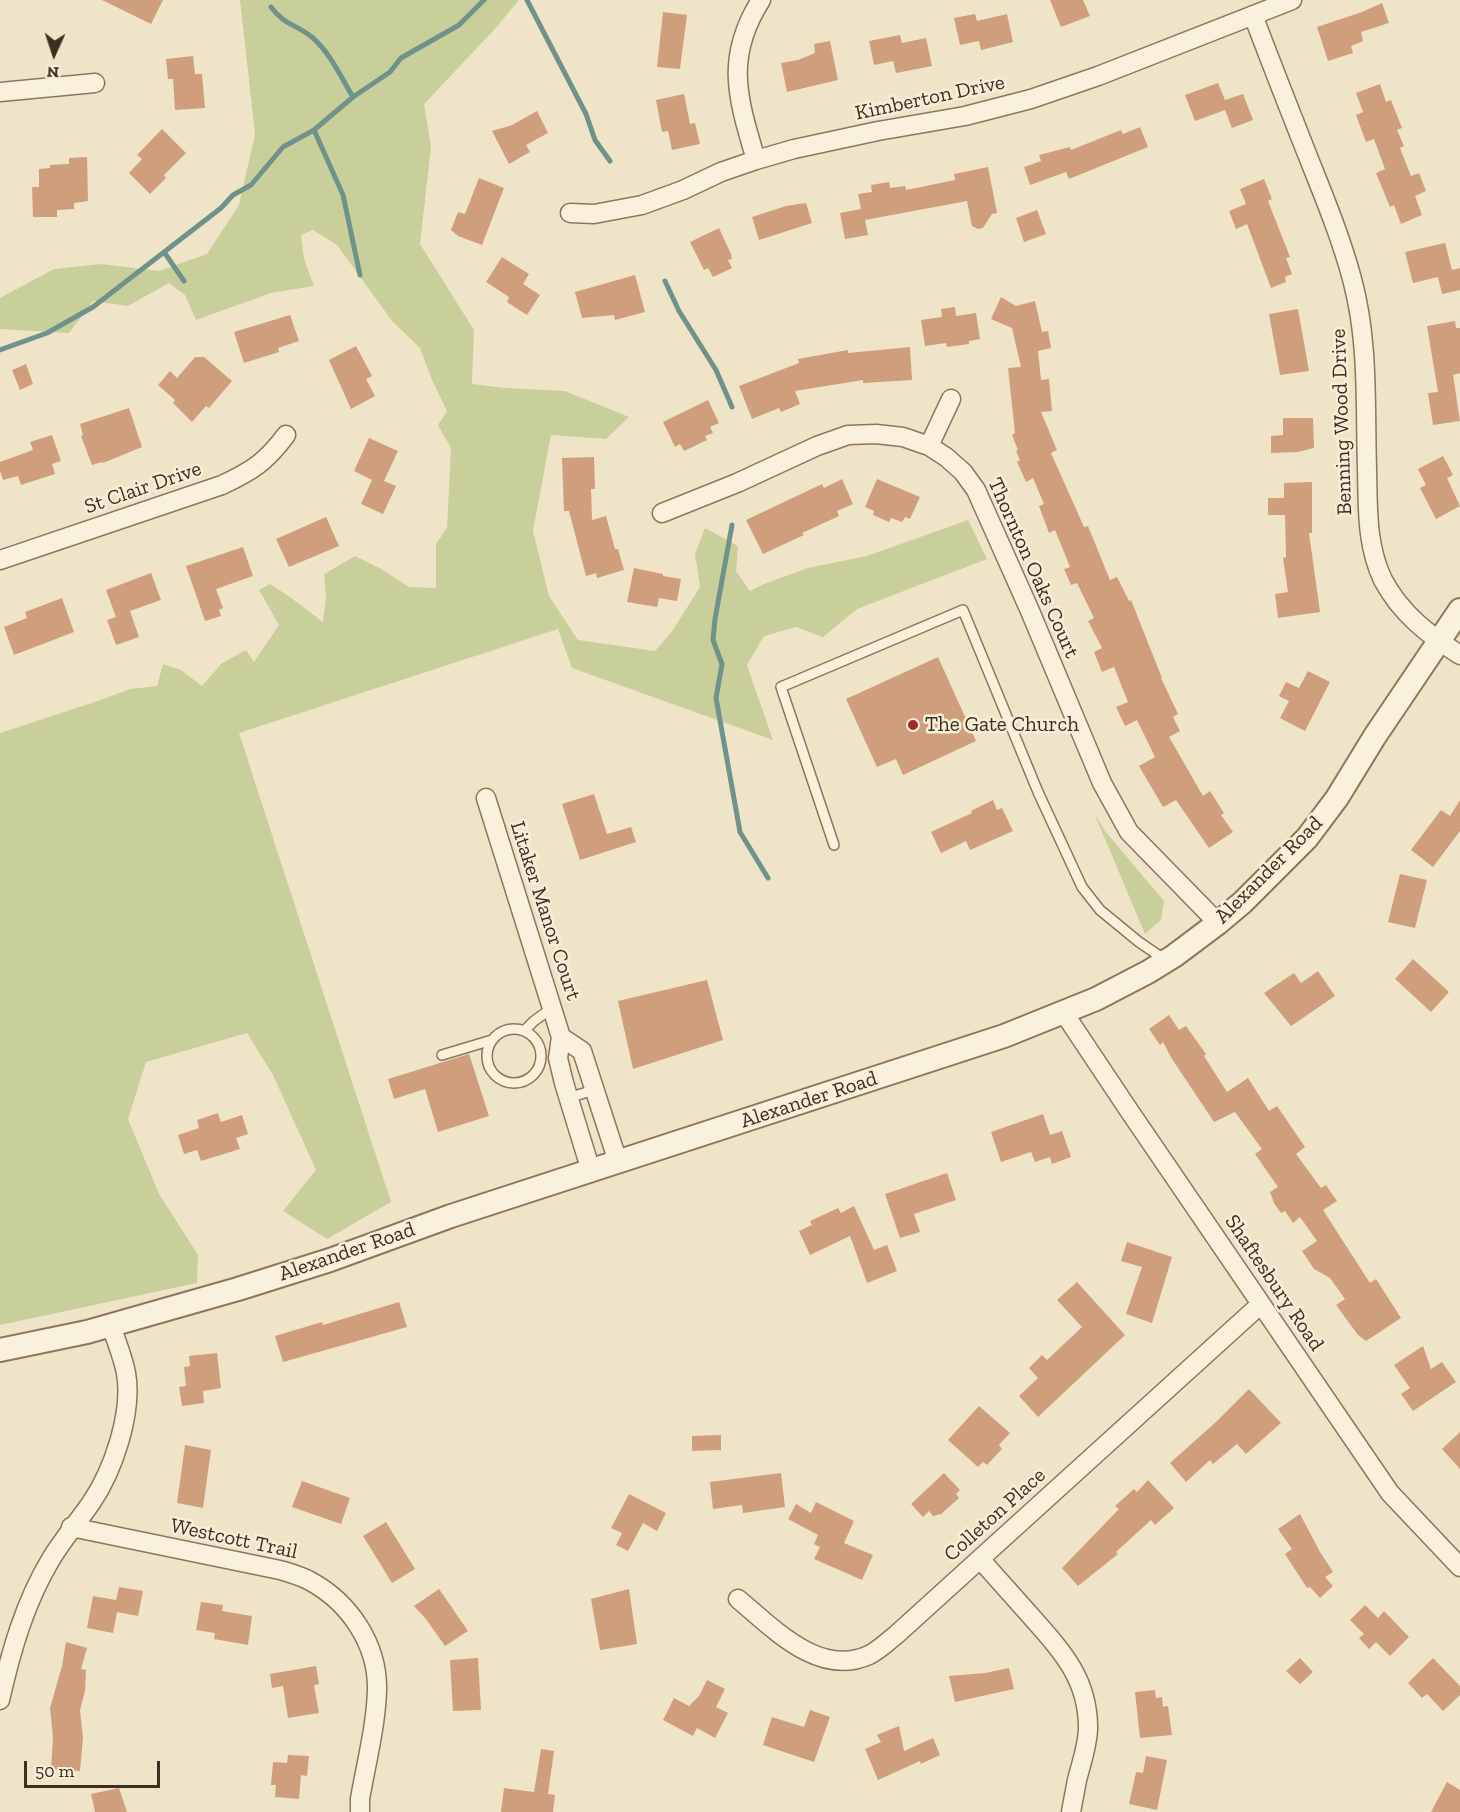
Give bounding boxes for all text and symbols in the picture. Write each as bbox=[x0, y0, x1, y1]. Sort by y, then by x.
north arrow bbox=[24, 24, 84, 84]
text: N bbox=[46, 63, 60, 82]
street label: Kimberton Drive bbox=[853, 70, 1007, 126]
street label: Benning Wood Drive bbox=[1326, 328, 1358, 516]
street label: St Clair Drive bbox=[81, 456, 205, 520]
street label: Thornton Oaks Court bbox=[982, 474, 1084, 662]
place label: The Gate Church bbox=[925, 712, 1079, 738]
marker: The Gate Church bbox=[906, 718, 920, 732]
street label: Alexander Road bbox=[1210, 811, 1328, 929]
street label: Litaker Manor Court bbox=[504, 818, 586, 1004]
street label: Alexander Road bbox=[738, 1066, 880, 1134]
street label: Shaftesbury Road bbox=[1219, 1210, 1329, 1356]
street label: Alexander Road bbox=[276, 1217, 418, 1287]
street label: Colleton Place bbox=[939, 1463, 1051, 1567]
street label: Westcott Trail bbox=[168, 1513, 300, 1565]
scale bar bbox=[27, 1749, 164, 1787]
text: 50 m bbox=[35, 1760, 74, 1782]

